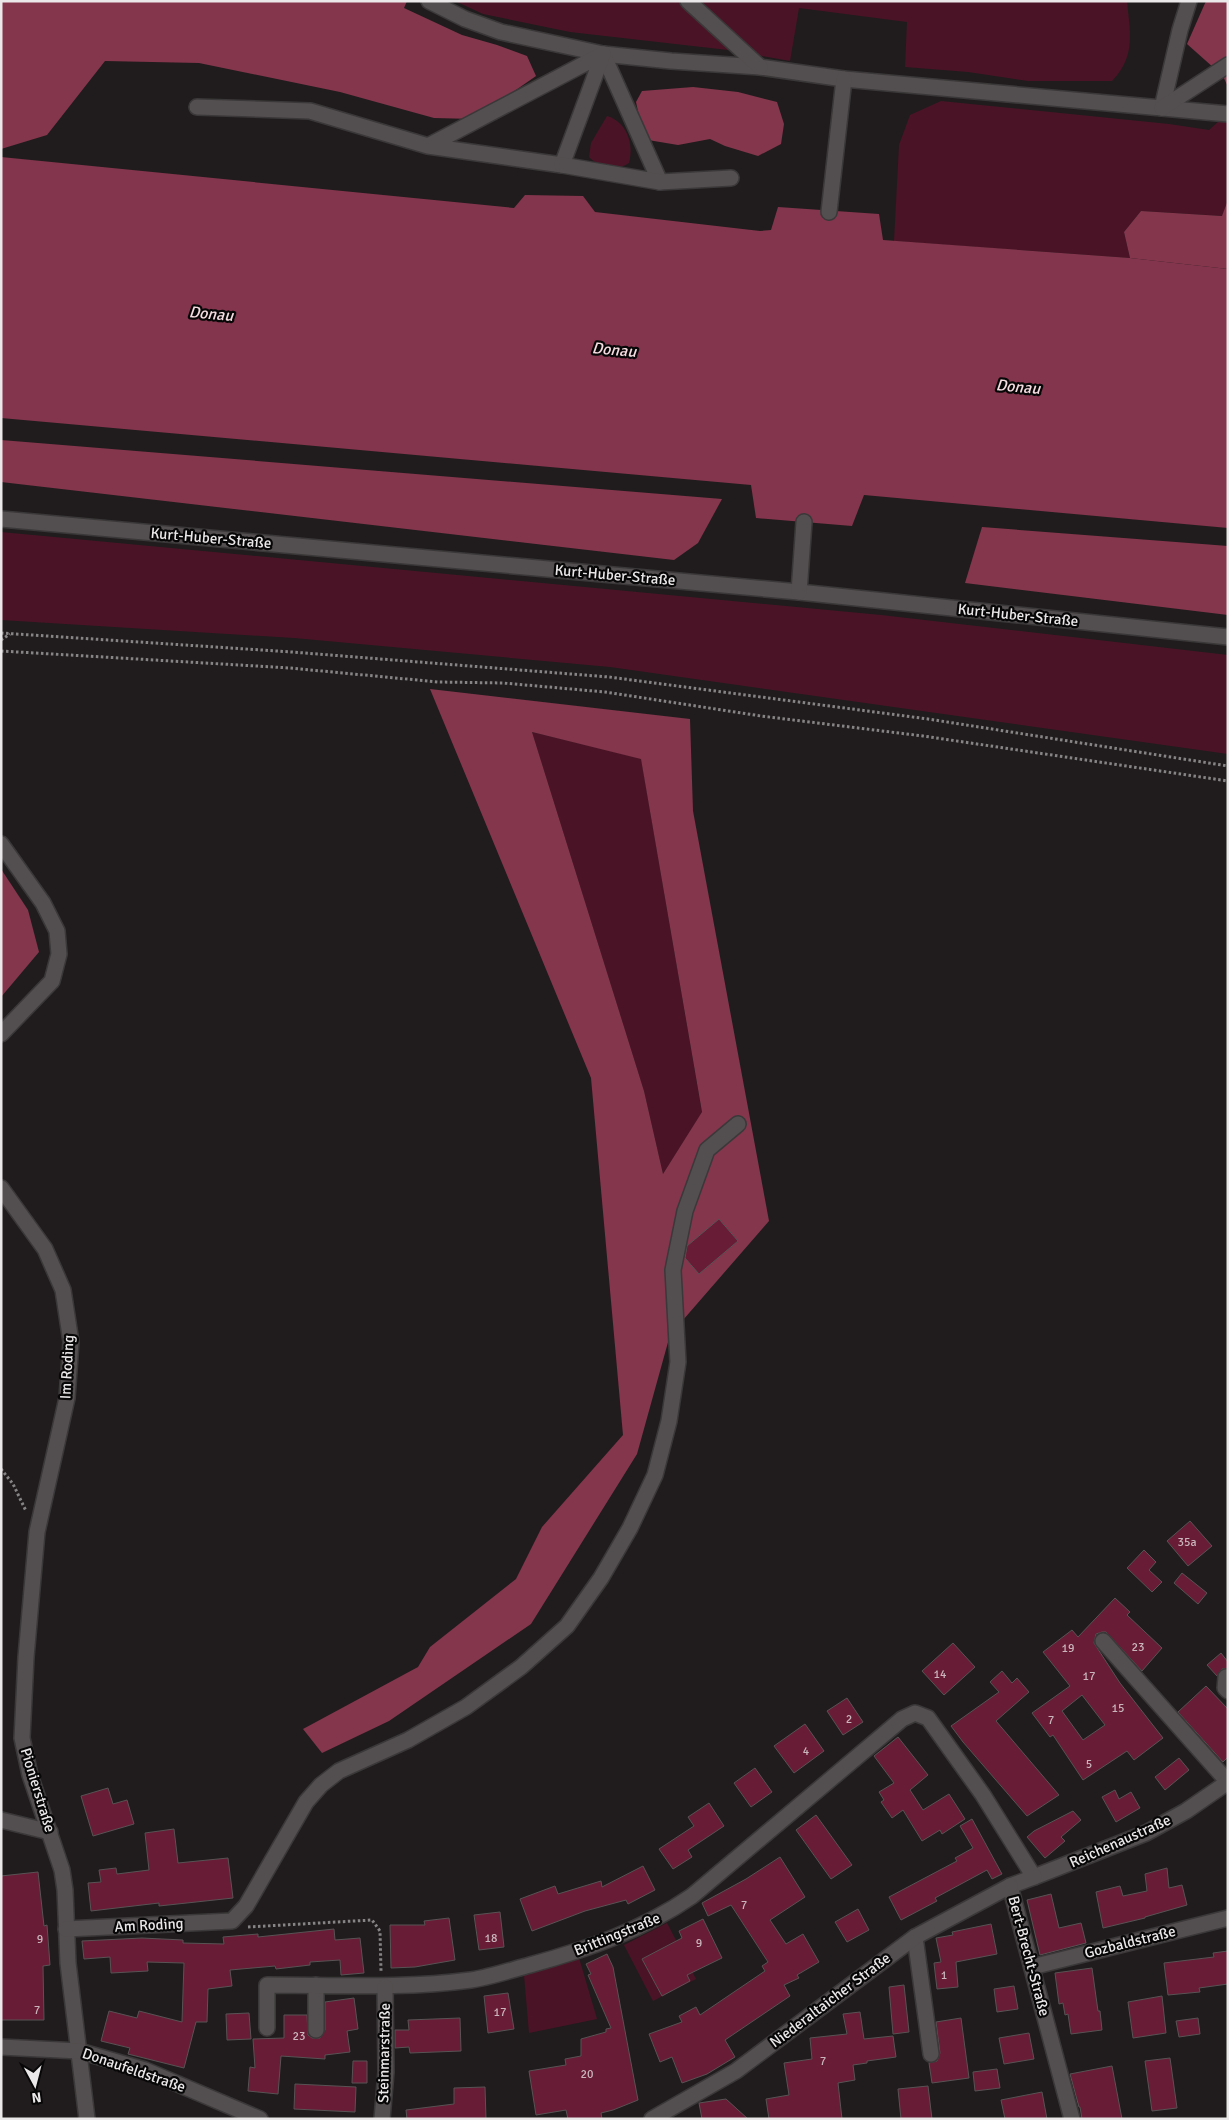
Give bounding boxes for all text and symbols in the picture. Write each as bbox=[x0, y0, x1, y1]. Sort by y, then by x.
water label: Donau bbox=[188, 302, 235, 326]
water label: Donau bbox=[591, 338, 638, 362]
water label: Donau bbox=[995, 375, 1042, 399]
street label: Kurt-Huber-Straße bbox=[150, 524, 272, 552]
street label: Kurt-Huber-Straße bbox=[554, 561, 676, 589]
street label: Kurt-Huber-Straße bbox=[957, 600, 1079, 630]
street label: Im Roding bbox=[56, 1334, 78, 1400]
house number: 35a bbox=[1177, 1535, 1197, 1550]
house number: 23 bbox=[1132, 1640, 1144, 1655]
house number: 19 bbox=[1062, 1641, 1074, 1656]
house number: 14 bbox=[934, 1667, 947, 1682]
house number: 17 bbox=[1083, 1669, 1095, 1684]
house number: 15 bbox=[1112, 1701, 1124, 1716]
house number: 2 bbox=[846, 1712, 852, 1727]
house number: 7 bbox=[1048, 1713, 1054, 1728]
house number: 4 bbox=[803, 1744, 810, 1759]
street label: Pionierstraße bbox=[17, 1746, 59, 1834]
house number: 5 bbox=[1086, 1757, 1092, 1772]
street label: Reichenaustraße bbox=[1067, 1811, 1173, 1871]
street label: Bert-Brecht-Straße bbox=[1004, 1894, 1054, 2018]
house number: 7 bbox=[741, 1898, 747, 1913]
street label: Brittingstraße bbox=[571, 1909, 663, 1959]
street label: Am Roding bbox=[114, 1914, 184, 1936]
street label: Gozbaldstraße bbox=[1082, 1922, 1178, 1962]
house number: 18 bbox=[485, 1931, 497, 1946]
house number: 9 bbox=[37, 1932, 43, 1947]
house number: 9 bbox=[696, 1936, 702, 1951]
street label: Niederaltaicher Straße bbox=[766, 1949, 894, 2051]
house number: 1 bbox=[941, 1968, 947, 1983]
house number: 7 bbox=[34, 2003, 40, 2018]
street label: Steinmarstraße bbox=[374, 2003, 394, 2103]
house number: 17 bbox=[494, 2005, 506, 2020]
house number: 23 bbox=[293, 2029, 305, 2044]
street label: Donaufeldstraße bbox=[80, 2044, 188, 2096]
house number: 7 bbox=[820, 2054, 826, 2069]
north arrow bbox=[10, 2060, 60, 2110]
house number: 20 bbox=[581, 2067, 593, 2082]
text: N bbox=[31, 2088, 42, 2106]

